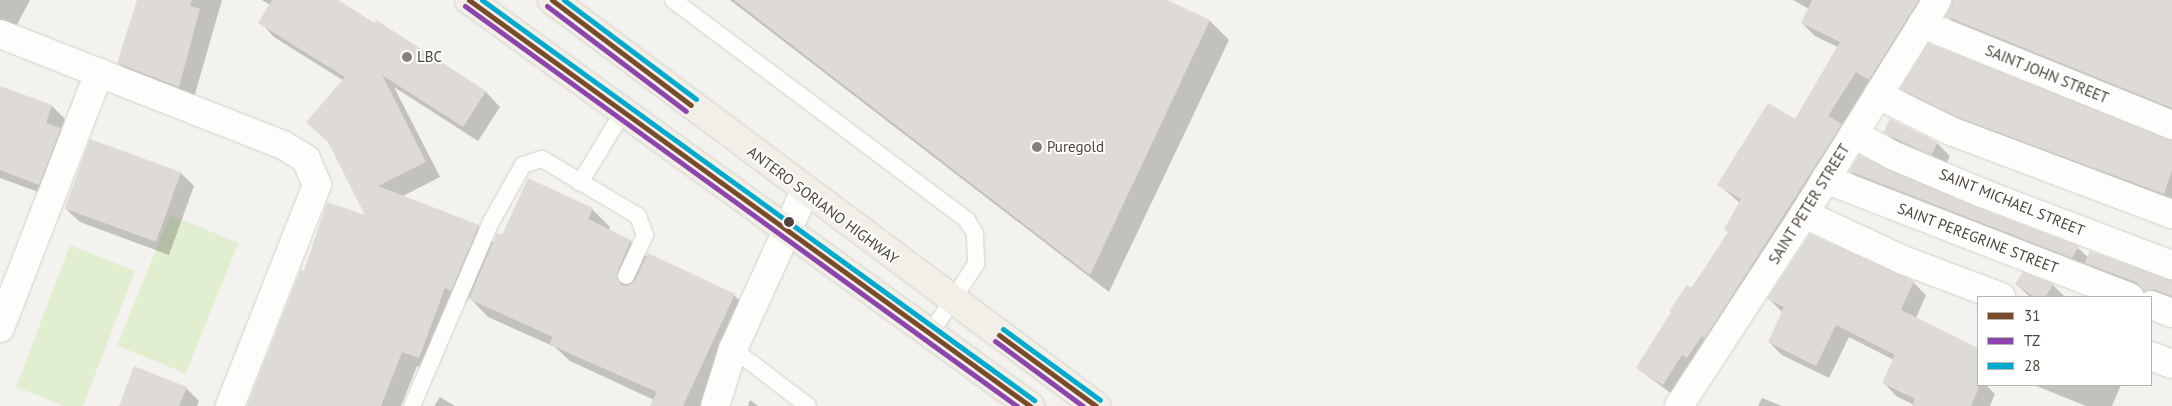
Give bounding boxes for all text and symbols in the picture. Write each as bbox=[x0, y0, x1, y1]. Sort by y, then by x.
street label: SAINT JOHN STREET bbox=[1982, 41, 2112, 107]
place label: LBC bbox=[417, 48, 442, 66]
marker: LBC bbox=[401, 51, 413, 63]
place label: Puregold bbox=[1047, 138, 1104, 156]
street label: SAINT PETER STREET bbox=[1765, 140, 1853, 268]
marker: Puregold bbox=[1031, 141, 1043, 153]
street label: ANTERO SORIANO HIGHWAY bbox=[744, 142, 902, 268]
street label: SAINT MICHAEL STREET bbox=[1936, 164, 2088, 240]
street label: SAINT PEREGRINE STREET bbox=[1895, 199, 2061, 277]
unlabelled marker bbox=[784, 217, 794, 227]
legend bbox=[1977, 296, 2152, 386]
text: 31 bbox=[2024, 306, 2040, 325]
text: TZ bbox=[2024, 331, 2040, 350]
text: 28 bbox=[2024, 356, 2040, 375]

